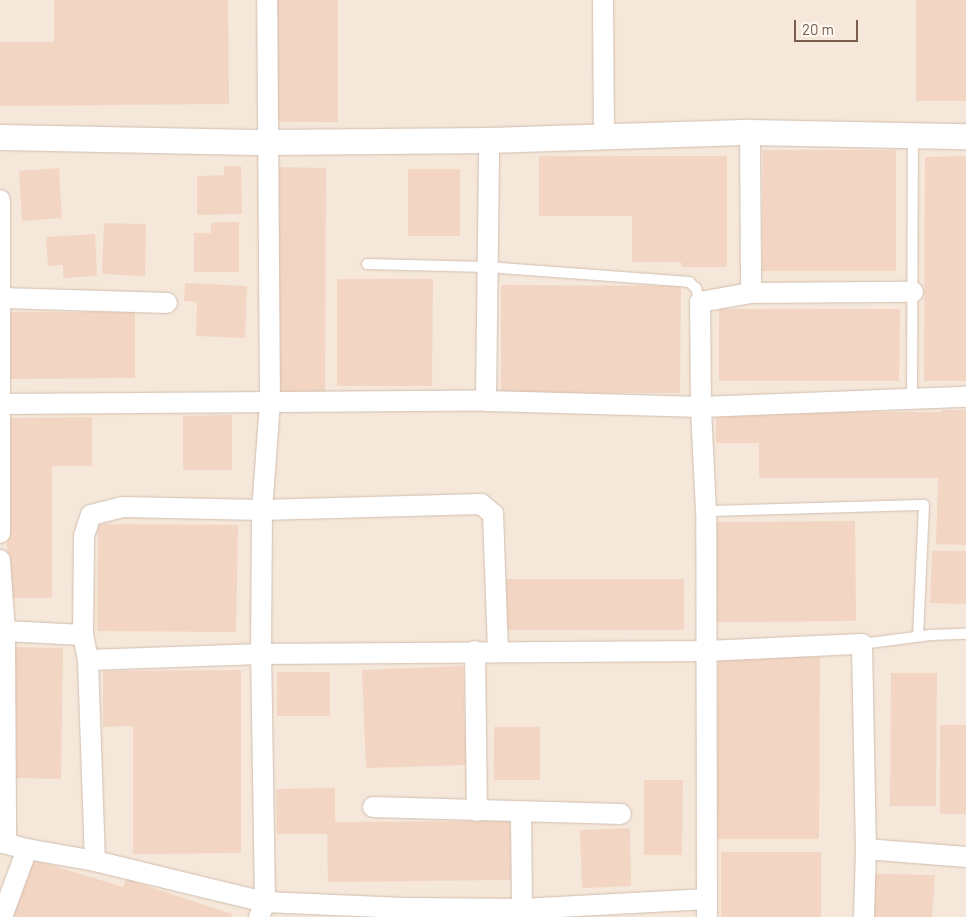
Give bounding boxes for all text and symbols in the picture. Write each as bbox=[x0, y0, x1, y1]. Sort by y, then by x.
scale bar bbox=[796, 10, 860, 42]
text: 20 m bbox=[802, 20, 834, 38]

